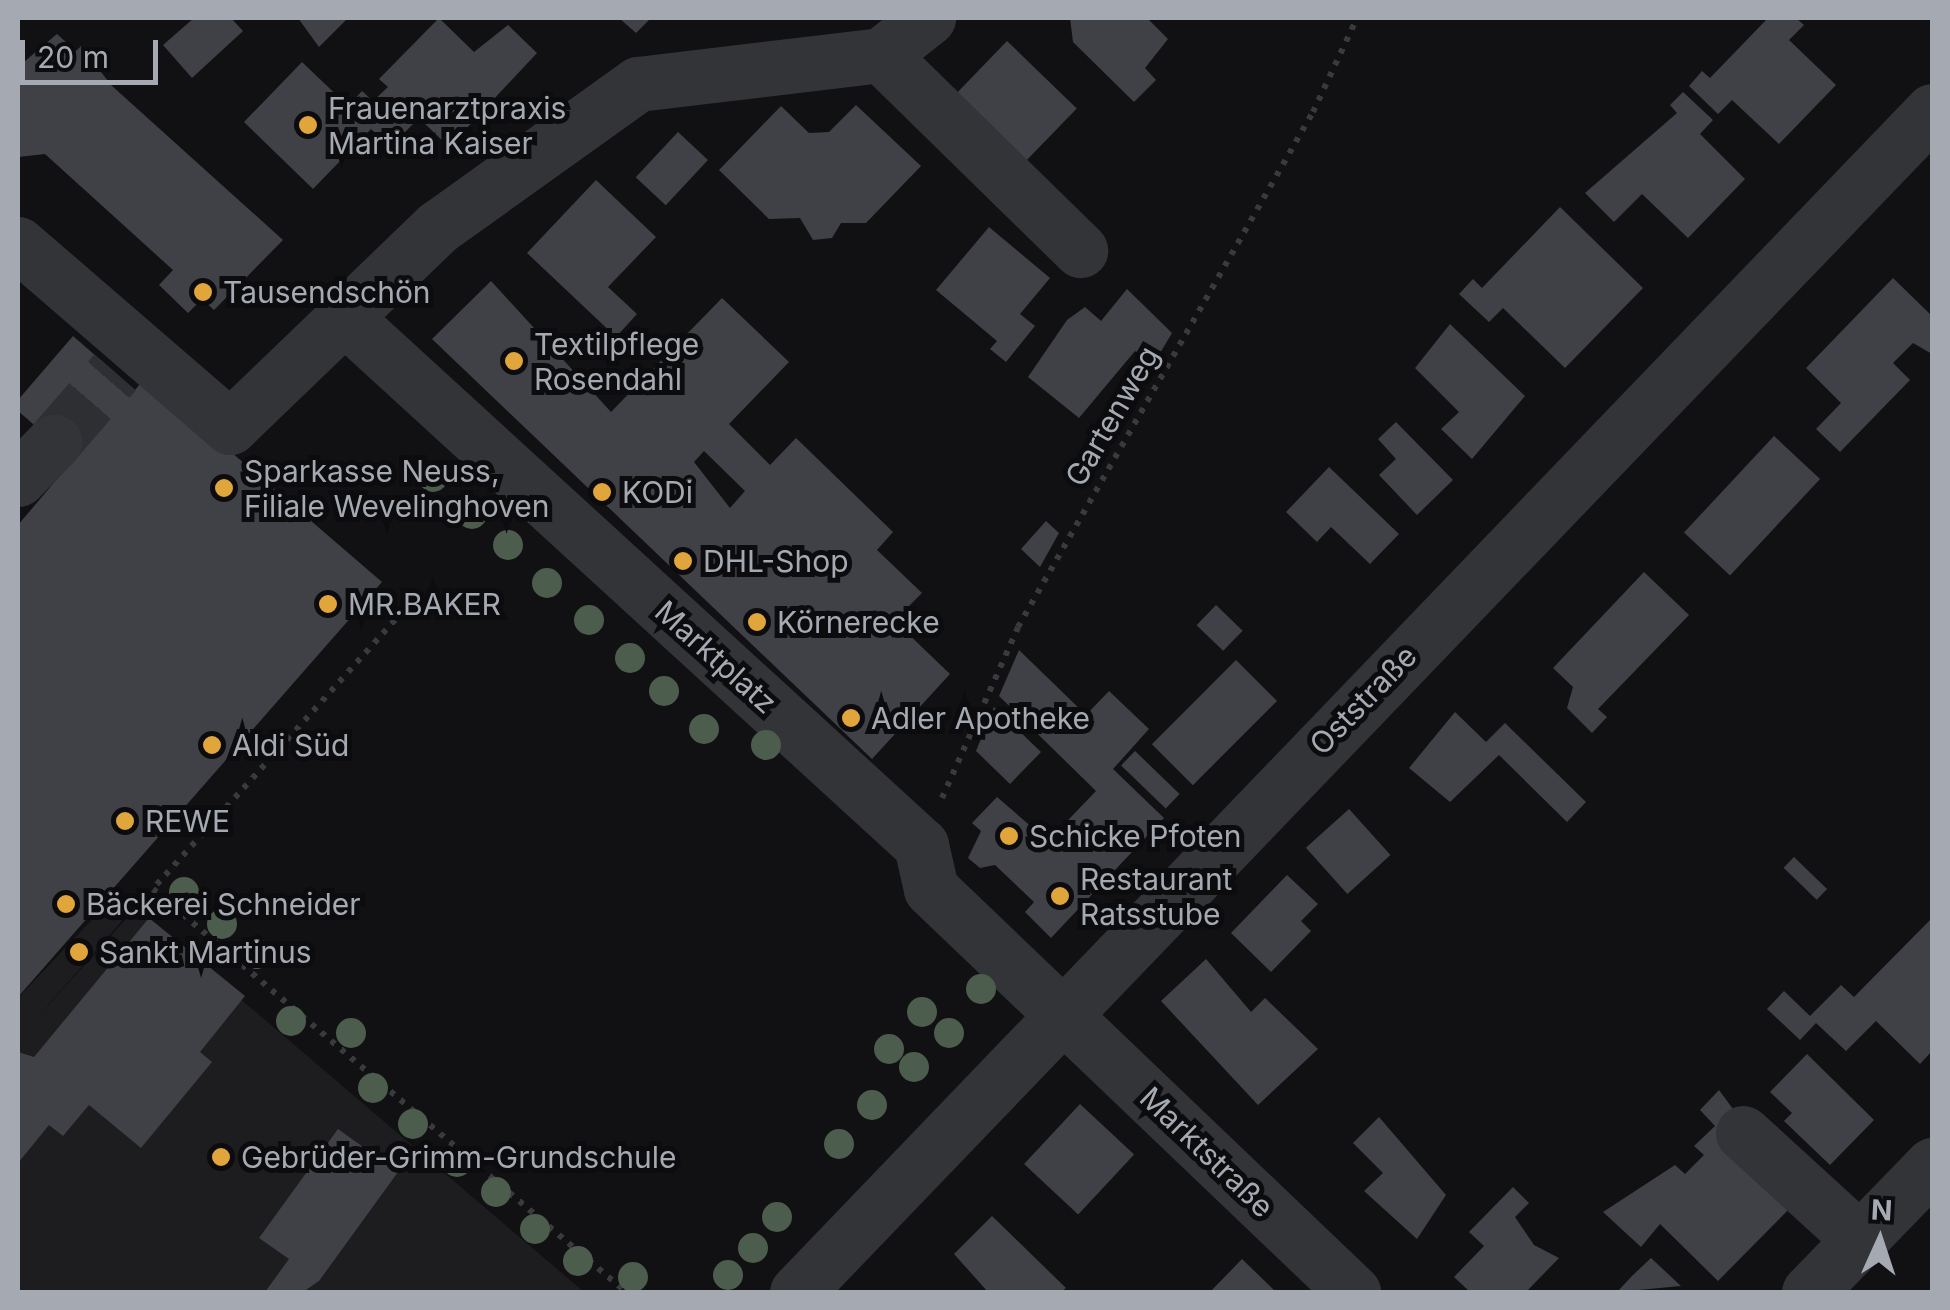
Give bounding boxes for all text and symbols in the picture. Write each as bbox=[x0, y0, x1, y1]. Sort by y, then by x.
scale bar bbox=[25, 20, 162, 82]
text: 20 m bbox=[37, 39, 109, 75]
place label: Frauenarztpraxis Martina Kaiser bbox=[328, 90, 566, 160]
marker: Frauenarztpraxis Martina Kaiser bbox=[297, 114, 319, 136]
place label: Tausendschön bbox=[223, 274, 431, 310]
marker: Tausendschön bbox=[192, 281, 214, 303]
place label: Textilpflege Rosendahl bbox=[534, 326, 699, 396]
street label: Gartenweg bbox=[1058, 340, 1166, 492]
marker: Textilpflege Rosendahl bbox=[503, 350, 525, 372]
place label: Sparkasse Neuss, Filiale Wevelinghoven bbox=[244, 453, 550, 524]
place label: KODi bbox=[622, 474, 693, 510]
marker: Sparkasse Neuss, Filiale Wevelinghoven bbox=[213, 477, 235, 499]
marker: KODi bbox=[591, 481, 613, 503]
place label: DHL-Shop bbox=[703, 543, 849, 579]
marker: DHL-Shop bbox=[672, 550, 694, 572]
place label: MR.BAKER bbox=[348, 586, 501, 622]
marker: MR.BAKER bbox=[317, 593, 339, 615]
street label: Marktplatz bbox=[648, 593, 784, 721]
place label: Körnerecke bbox=[777, 604, 940, 640]
marker: Körnerecke bbox=[746, 611, 768, 633]
street label: Oststraße bbox=[1302, 638, 1424, 762]
place label: Adler Apotheke bbox=[871, 700, 1090, 736]
marker: Adler Apotheke bbox=[840, 707, 862, 729]
place label: Aldi Süd bbox=[232, 727, 349, 763]
marker: Aldi Süd bbox=[201, 734, 223, 756]
place label: REWE bbox=[145, 803, 230, 839]
marker: REWE bbox=[114, 810, 136, 832]
place label: Schicke Pfoten bbox=[1029, 818, 1241, 854]
marker: Schicke Pfoten bbox=[998, 825, 1020, 847]
place label: Restaurant Ratsstube bbox=[1080, 861, 1232, 932]
marker: Restaurant Ratsstube bbox=[1049, 885, 1071, 907]
place label: Bäckerei Schneider bbox=[86, 886, 361, 922]
marker: Bäckerei Schneider bbox=[55, 893, 77, 915]
place label: Sankt Martinus bbox=[99, 934, 312, 970]
marker: Sankt Martinus bbox=[68, 941, 90, 963]
street label: Marktstraße bbox=[1133, 1079, 1281, 1225]
place label: Gebrüder-Grimm-Grundschule bbox=[241, 1139, 677, 1175]
marker: Gebrüder-Grimm-Grundschule bbox=[210, 1146, 232, 1168]
north arrow bbox=[1830, 1190, 1930, 1290]
text: N bbox=[1870, 1193, 1893, 1228]

